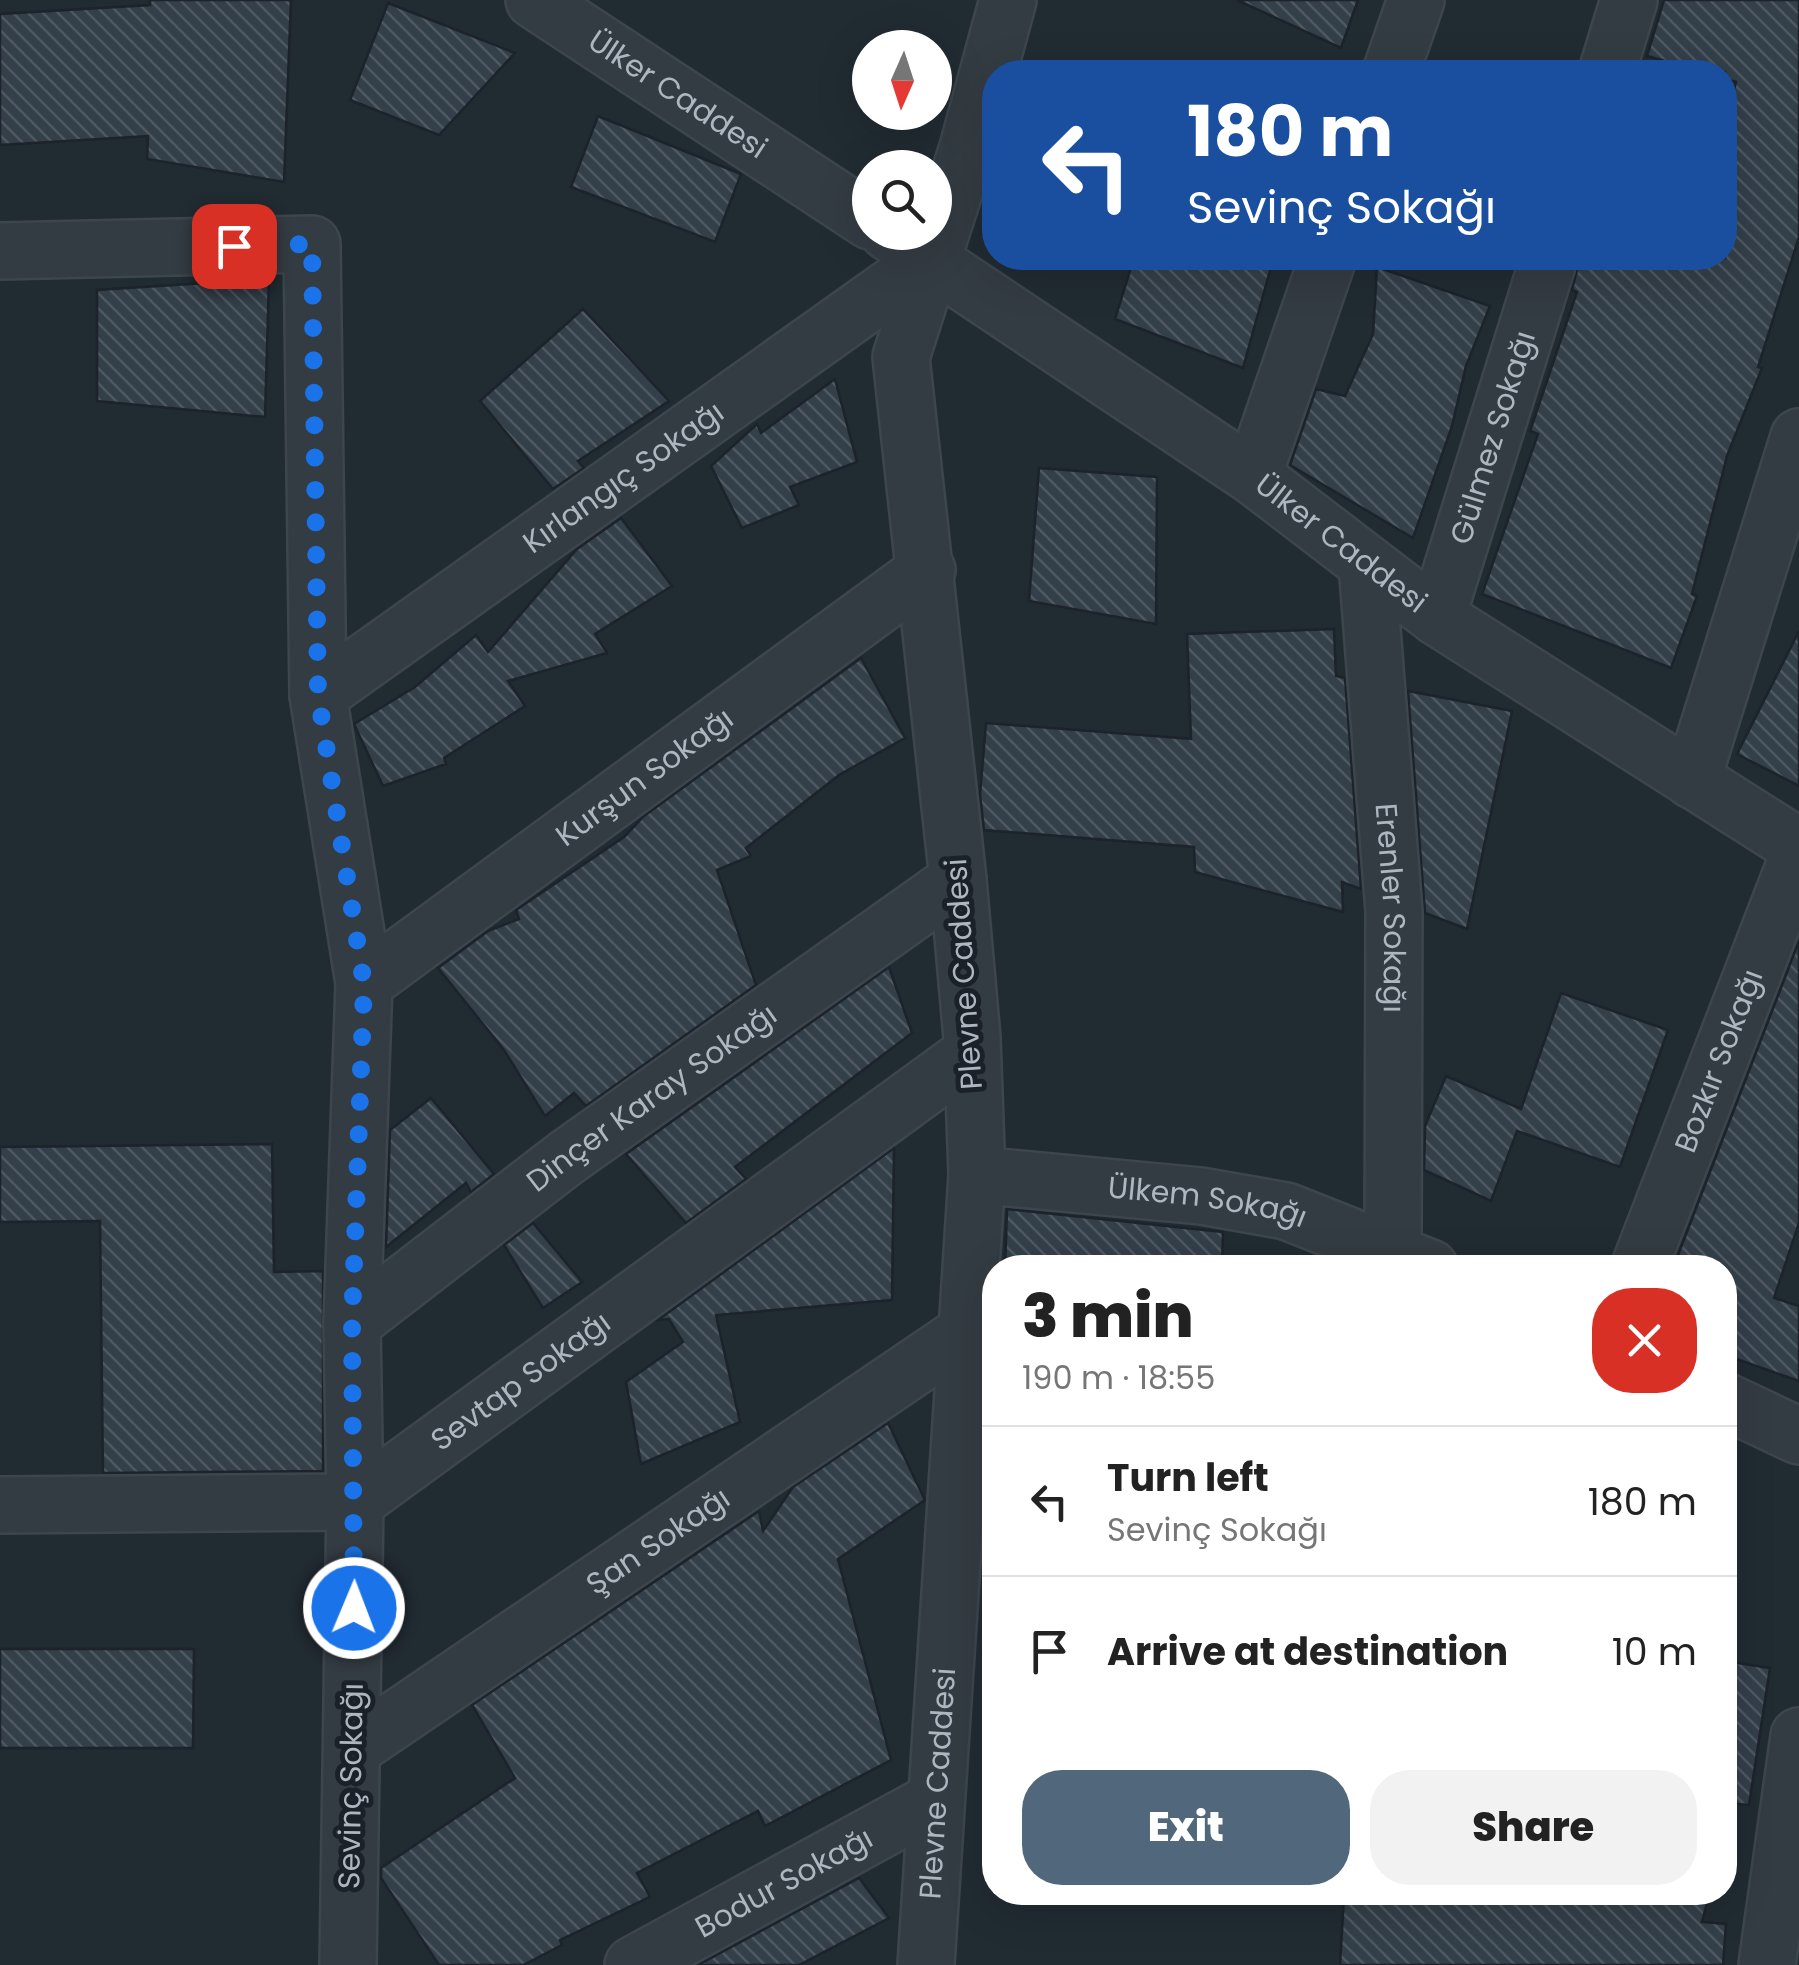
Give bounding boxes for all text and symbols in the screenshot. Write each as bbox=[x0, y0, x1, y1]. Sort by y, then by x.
street label: Ülker Caddesi bbox=[580, 19, 776, 169]
north arrow bbox=[852, 30, 952, 130]
map controls bbox=[852, 30, 952, 250]
text: 180 m bbox=[1187, 82, 1393, 181]
icon: left bbox=[1022, 100, 1152, 230]
button: search bbox=[852, 150, 952, 250]
text: Sevinç Sokağı bbox=[1187, 176, 1496, 239]
pin bbox=[192, 204, 277, 289]
icon: arrive bbox=[207, 219, 262, 274]
street label: Gülmez Sokağı bbox=[1439, 325, 1546, 549]
street label: Kırlangıç Sokağı bbox=[514, 391, 732, 564]
street label: Ülker Caddesi bbox=[1246, 463, 1436, 623]
street label: Kurşun Sokağı bbox=[547, 697, 742, 856]
street label: Erenler Sokağı bbox=[1365, 802, 1416, 1013]
street label: Plevne Caddesi bbox=[934, 857, 993, 1091]
street label: Bozkır Sokağı bbox=[1664, 963, 1774, 1159]
street label: Dinçer Karay Sokağı bbox=[517, 993, 785, 1202]
street label: Ülkem Sokağı bbox=[1106, 1165, 1314, 1238]
text: 3 min bbox=[1022, 1274, 1194, 1358]
button: close bbox=[1592, 1288, 1697, 1393]
street label: Sevtap Sokağı bbox=[422, 1301, 619, 1461]
text: 190 m · 18:55 bbox=[1022, 1355, 1215, 1400]
text: Turn left bbox=[1107, 1451, 1269, 1504]
icon: left bbox=[1022, 1474, 1077, 1529]
text: 180 m bbox=[1588, 1475, 1697, 1528]
street label: Şan Sokağı bbox=[577, 1477, 738, 1605]
text: Sevinç Sokağı bbox=[1107, 1507, 1327, 1552]
position arrow bbox=[302, 1556, 406, 1660]
icon: arrive bbox=[1022, 1624, 1077, 1679]
text: Arrive at destination bbox=[1107, 1625, 1508, 1678]
text: 10 m bbox=[1612, 1625, 1697, 1678]
street label: Plevne Caddesi bbox=[908, 1666, 966, 1900]
street label: Sevinç Sokağı bbox=[327, 1683, 374, 1889]
button: Exit bbox=[1022, 1770, 1350, 1885]
button: Share bbox=[1370, 1770, 1697, 1885]
street label: Bodur Sokağı bbox=[687, 1816, 880, 1948]

